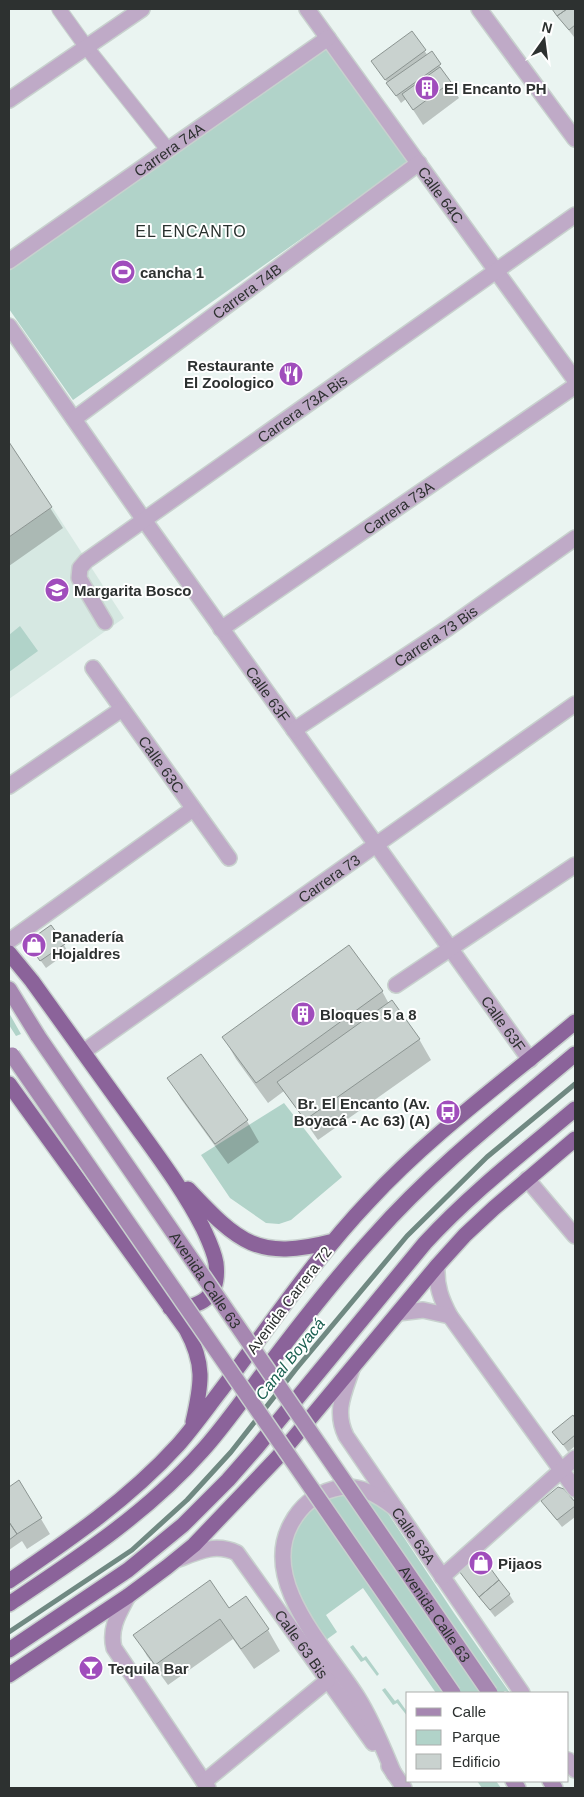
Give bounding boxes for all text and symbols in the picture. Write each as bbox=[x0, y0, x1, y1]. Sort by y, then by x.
north arrow bbox=[519, 15, 569, 65]
text: N bbox=[540, 18, 554, 36]
building icon: El Encanto PH bbox=[414, 75, 440, 101]
place label: El Encanto PH bbox=[444, 80, 547, 97]
street label: Carrera 74A bbox=[130, 119, 207, 180]
street label: Calle 64C bbox=[415, 163, 467, 226]
district label: EL ENCANTO bbox=[135, 223, 247, 240]
sports icon: cancha 1 bbox=[110, 259, 136, 285]
street label: Carrera 74B bbox=[209, 260, 285, 322]
place label: cancha 1 bbox=[140, 264, 204, 281]
place label: Restaurante El Zoologico bbox=[184, 357, 274, 391]
restaurant icon: Restaurante El Zoologico bbox=[278, 361, 304, 387]
street label: Carrera 73A Bis bbox=[254, 371, 350, 446]
street label: Carrera 73A bbox=[360, 477, 437, 537]
school or university icon: Margarita Bosco bbox=[44, 577, 70, 603]
place label: Margarita Bosco bbox=[74, 582, 192, 599]
street label: Carrera 73 Bis bbox=[391, 602, 480, 670]
street label: Calle 63F bbox=[243, 663, 294, 725]
street label: Calle 63C bbox=[136, 732, 188, 796]
street label: Carrera 73 bbox=[295, 851, 363, 906]
place label: Panadería Hojaldres bbox=[52, 928, 124, 962]
shop icon: Panadería Hojaldres bbox=[21, 932, 47, 958]
street label: Calle 63F bbox=[478, 992, 529, 1054]
building icon: Bloques 5 a 8 bbox=[290, 1001, 316, 1027]
place label: Bloques 5 a 8 bbox=[320, 1006, 417, 1023]
place label: Br. El Encanto (Av. Boyacá - Ac 63) (A) bbox=[294, 1095, 430, 1129]
bus stop icon: Br. El Encanto (Av. Boyacá - Ac 63) (A) bbox=[435, 1099, 461, 1125]
street label: Avenida Calle 63 bbox=[167, 1228, 245, 1331]
street label: Avenida Carrera 72 bbox=[243, 1243, 335, 1357]
water label: Canal Boyacá bbox=[252, 1315, 328, 1403]
street label: Calle 63A bbox=[389, 1504, 439, 1567]
shop icon: Pijaos bbox=[468, 1550, 494, 1576]
place label: Pijaos bbox=[498, 1555, 542, 1572]
street label: Avenida Calle 63 bbox=[396, 1562, 474, 1665]
street label: Calle 63 Bis bbox=[272, 1606, 332, 1681]
bar icon: Tequila Bar bbox=[78, 1655, 104, 1681]
place label: Tequila Bar bbox=[108, 1660, 189, 1677]
legend bbox=[406, 1692, 569, 1782]
text: Calle bbox=[452, 1703, 486, 1720]
text: Parque bbox=[452, 1728, 500, 1745]
text: Edificio bbox=[452, 1753, 500, 1770]

